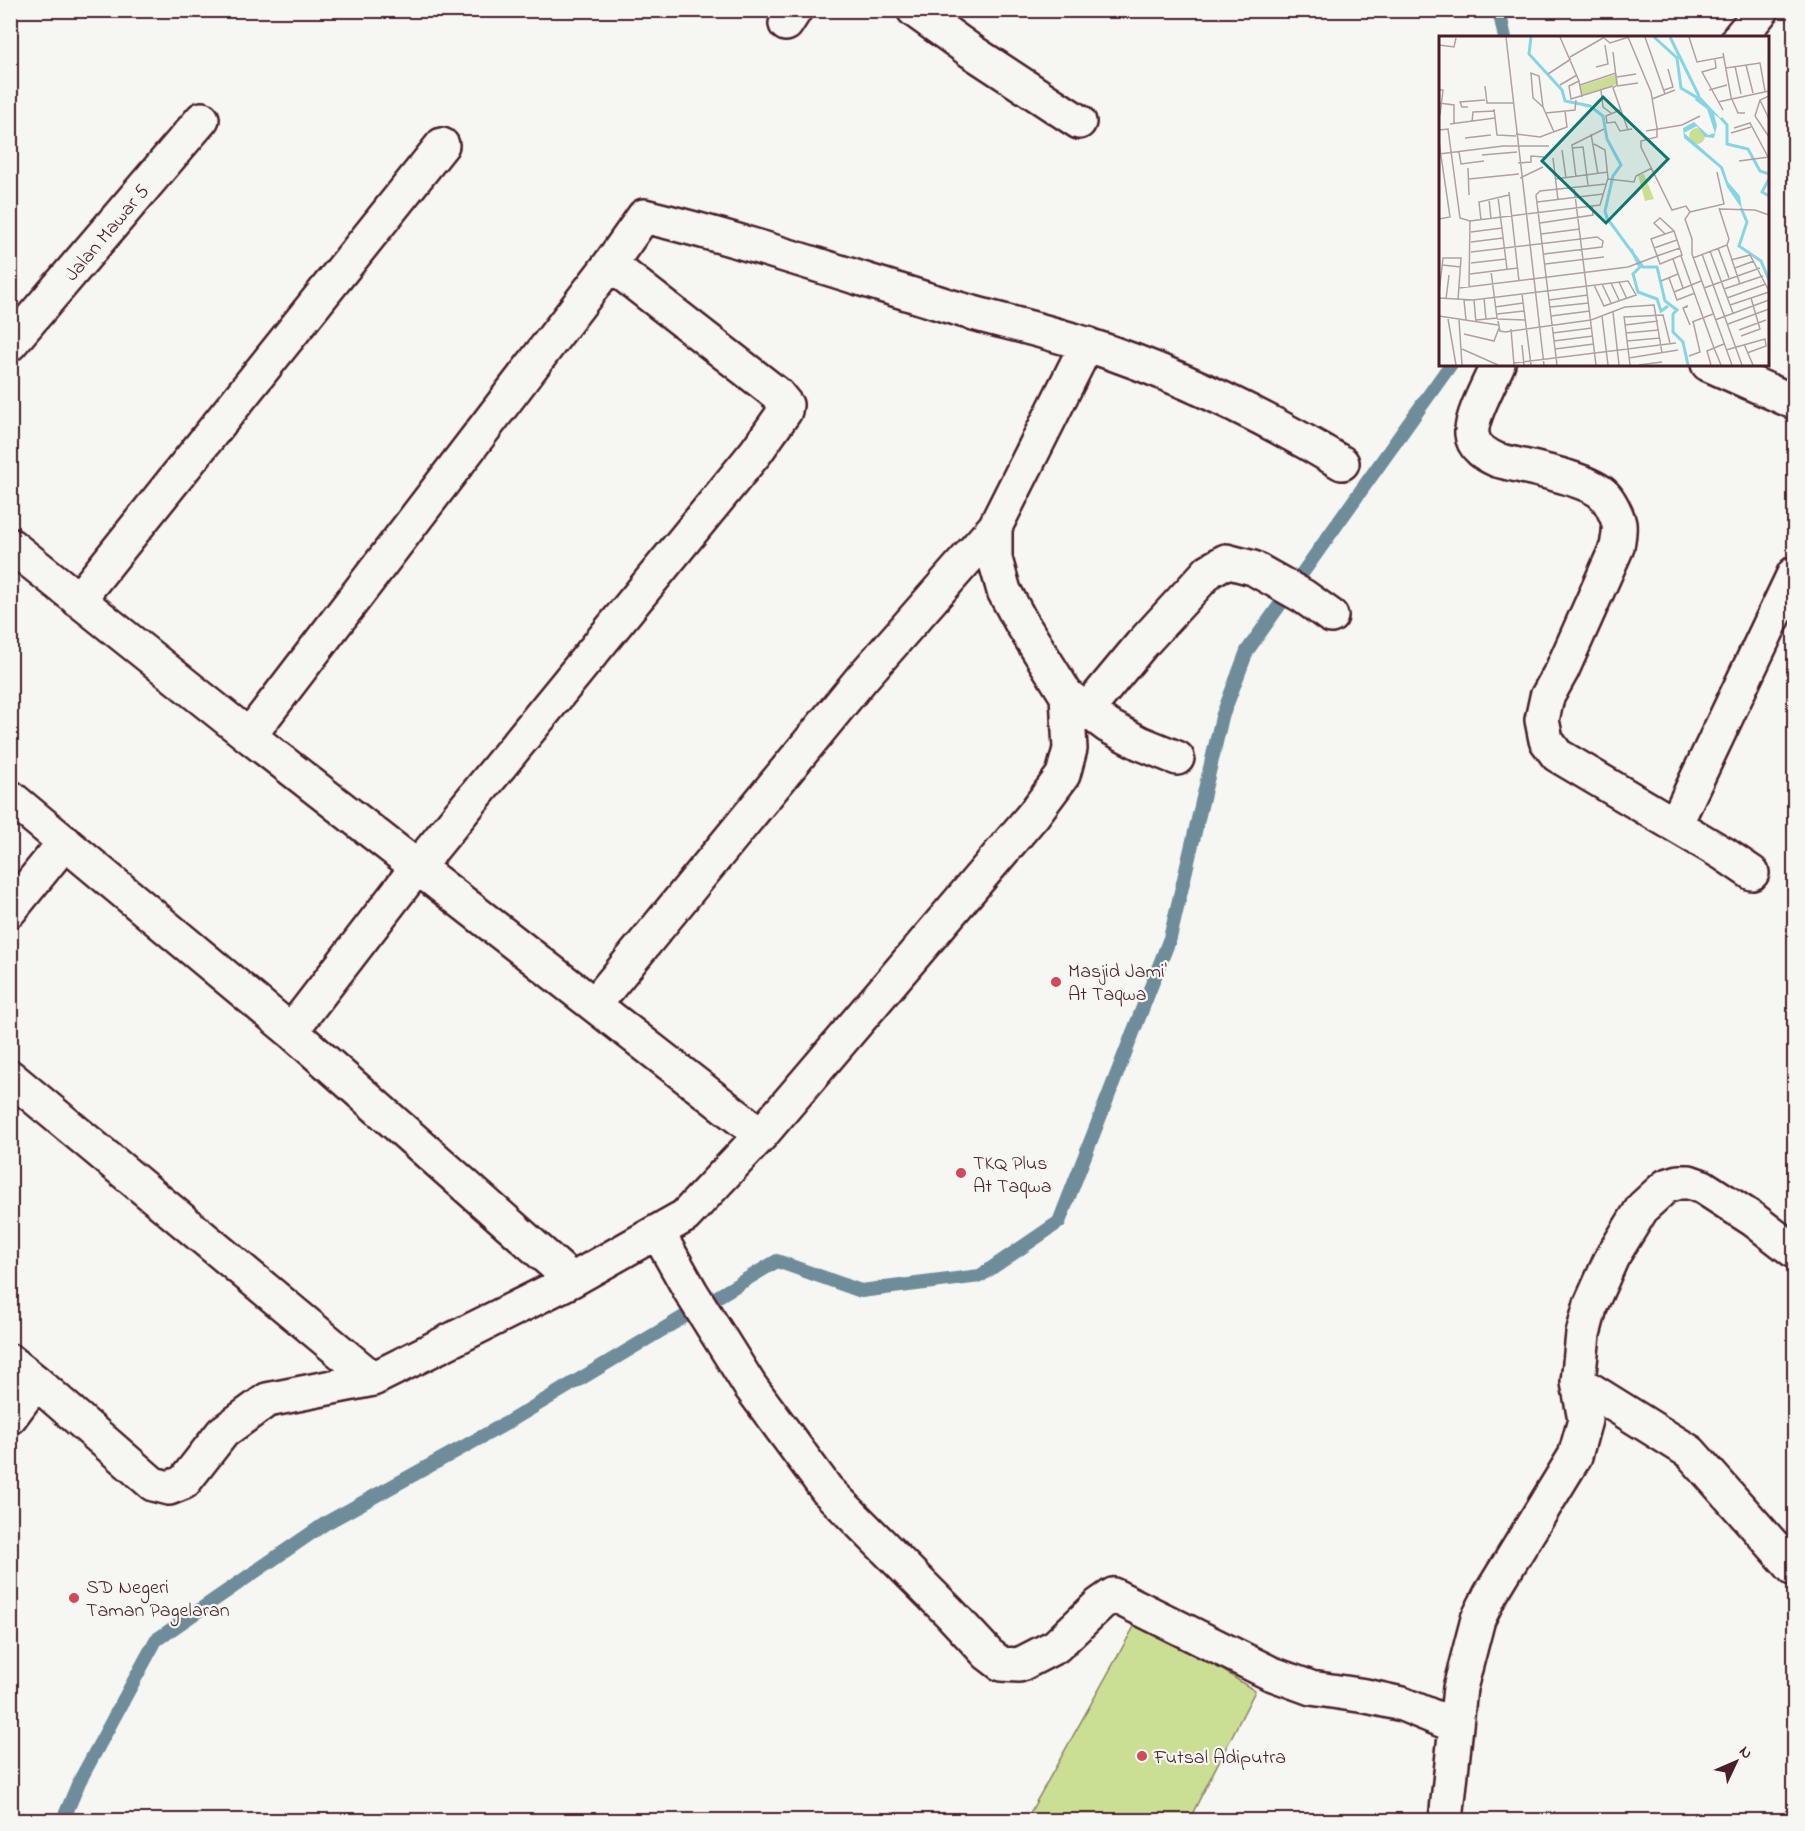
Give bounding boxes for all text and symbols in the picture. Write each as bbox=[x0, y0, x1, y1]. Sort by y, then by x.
inset map bbox=[1439, 36, 1769, 366]
street label: Jalan Mawar 5 bbox=[59, 179, 157, 289]
place label: Masjid Jami' At Taqwa bbox=[1068, 958, 1167, 1010]
marker: Masjid Jami' At Taqwa bbox=[1049, 975, 1063, 989]
place label: TKQ Plus At Taqwa bbox=[973, 1150, 1052, 1202]
marker: TKQ Plus At Taqwa bbox=[954, 1166, 968, 1180]
place label: SD Negeri Taman Pagelaran bbox=[86, 1574, 230, 1627]
marker: SD Negeri Taman Pagelaran bbox=[67, 1591, 81, 1605]
north arrow bbox=[1706, 1732, 1766, 1792]
text: N bbox=[1733, 1741, 1758, 1765]
place label: Futsal Adiputra bbox=[1153, 1744, 1286, 1773]
marker: Futsal Adiputra bbox=[1135, 1749, 1149, 1763]

